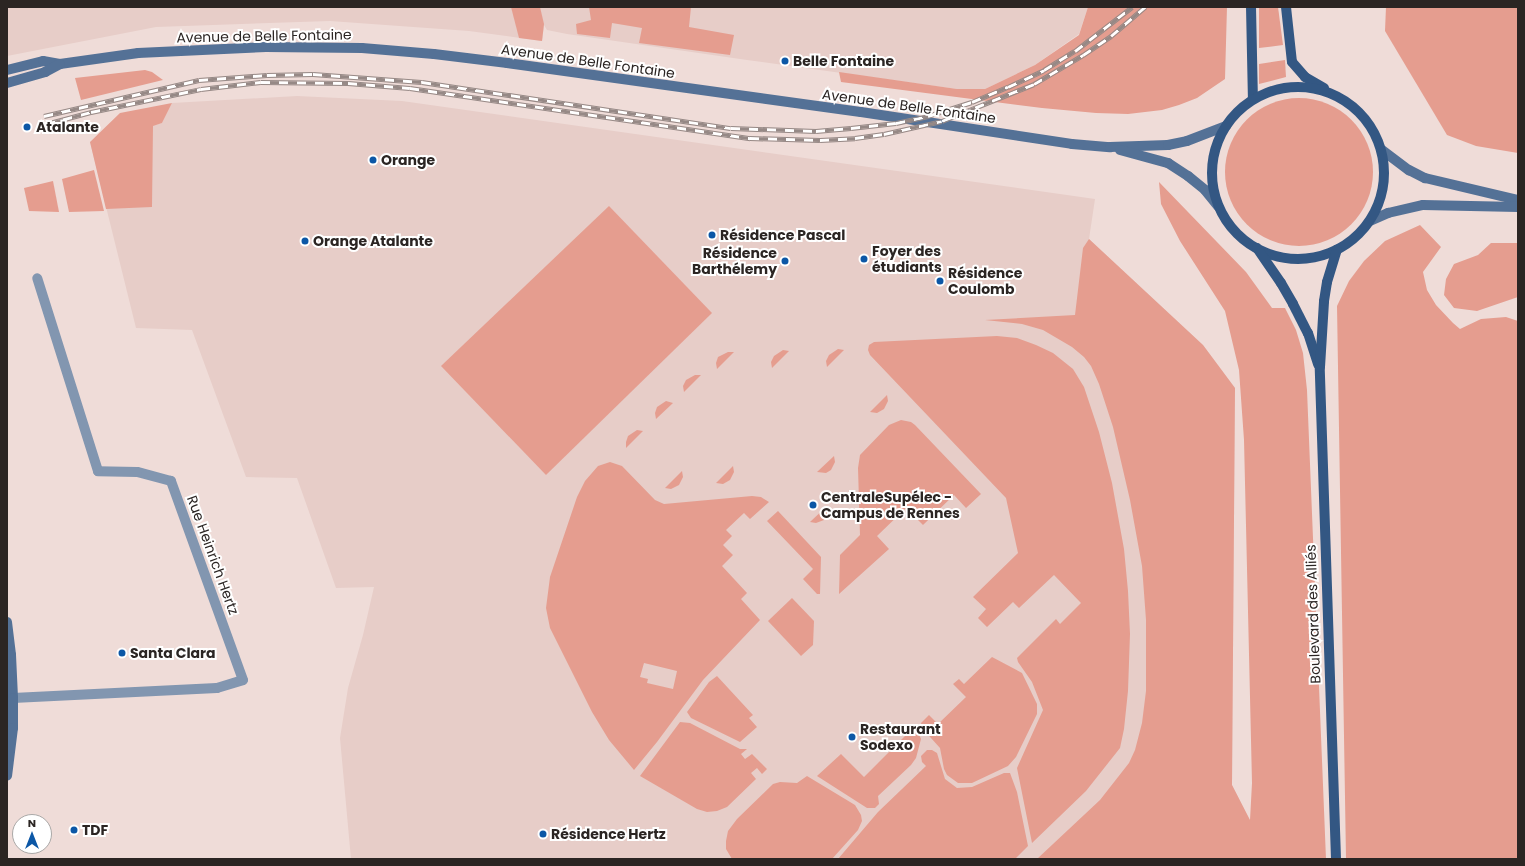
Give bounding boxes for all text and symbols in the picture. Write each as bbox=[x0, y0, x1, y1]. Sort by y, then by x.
street label: Avenue de Belle Fontaine bbox=[176, 26, 352, 46]
street label: Avenue de Belle Fontaine bbox=[500, 40, 676, 82]
place label: Belle Fontaine bbox=[793, 53, 894, 69]
marker: Belle Fontaine bbox=[780, 56, 790, 66]
street label: Avenue de Belle Fontaine bbox=[821, 85, 997, 127]
place label: Atalante bbox=[36, 119, 99, 135]
marker: Atalante bbox=[21, 121, 33, 133]
place label: Orange bbox=[381, 152, 435, 168]
marker: Orange bbox=[368, 155, 378, 165]
place label: Résidence Pascal bbox=[720, 227, 845, 243]
marker: Résidence Pascal bbox=[707, 230, 717, 240]
place label: Orange Atalante bbox=[313, 233, 433, 249]
marker: Orange Atalante bbox=[300, 236, 310, 246]
place label: Foyer des étudiants bbox=[872, 243, 942, 276]
place label: Résidence Barthélemy bbox=[692, 245, 777, 278]
marker: Foyer des étudiants bbox=[859, 254, 869, 264]
marker: Résidence Barthélemy bbox=[780, 256, 790, 266]
place label: Résidence Coulomb bbox=[948, 265, 1022, 298]
marker: Résidence Coulomb bbox=[935, 276, 945, 286]
place label: CentraleSupélec - Campus de Rennes bbox=[821, 489, 960, 522]
street label: Rue Heinrich Hertz bbox=[184, 493, 242, 617]
marker: CentraleSupélec - Campus de Rennes bbox=[808, 500, 818, 510]
street label: Boulevard des Alliés bbox=[1302, 544, 1324, 684]
place label: Santa Clara bbox=[130, 645, 216, 661]
marker: Santa Clara bbox=[117, 648, 127, 658]
place label: Restaurant Sodexo bbox=[860, 721, 941, 754]
marker: Restaurant Sodexo bbox=[847, 732, 857, 742]
north arrow bbox=[12, 814, 52, 854]
text: N bbox=[28, 815, 36, 831]
place label: TDF bbox=[82, 822, 108, 838]
marker: TDF bbox=[69, 825, 79, 835]
place label: Résidence Hertz bbox=[551, 826, 666, 842]
marker: Résidence Hertz bbox=[538, 829, 548, 839]

